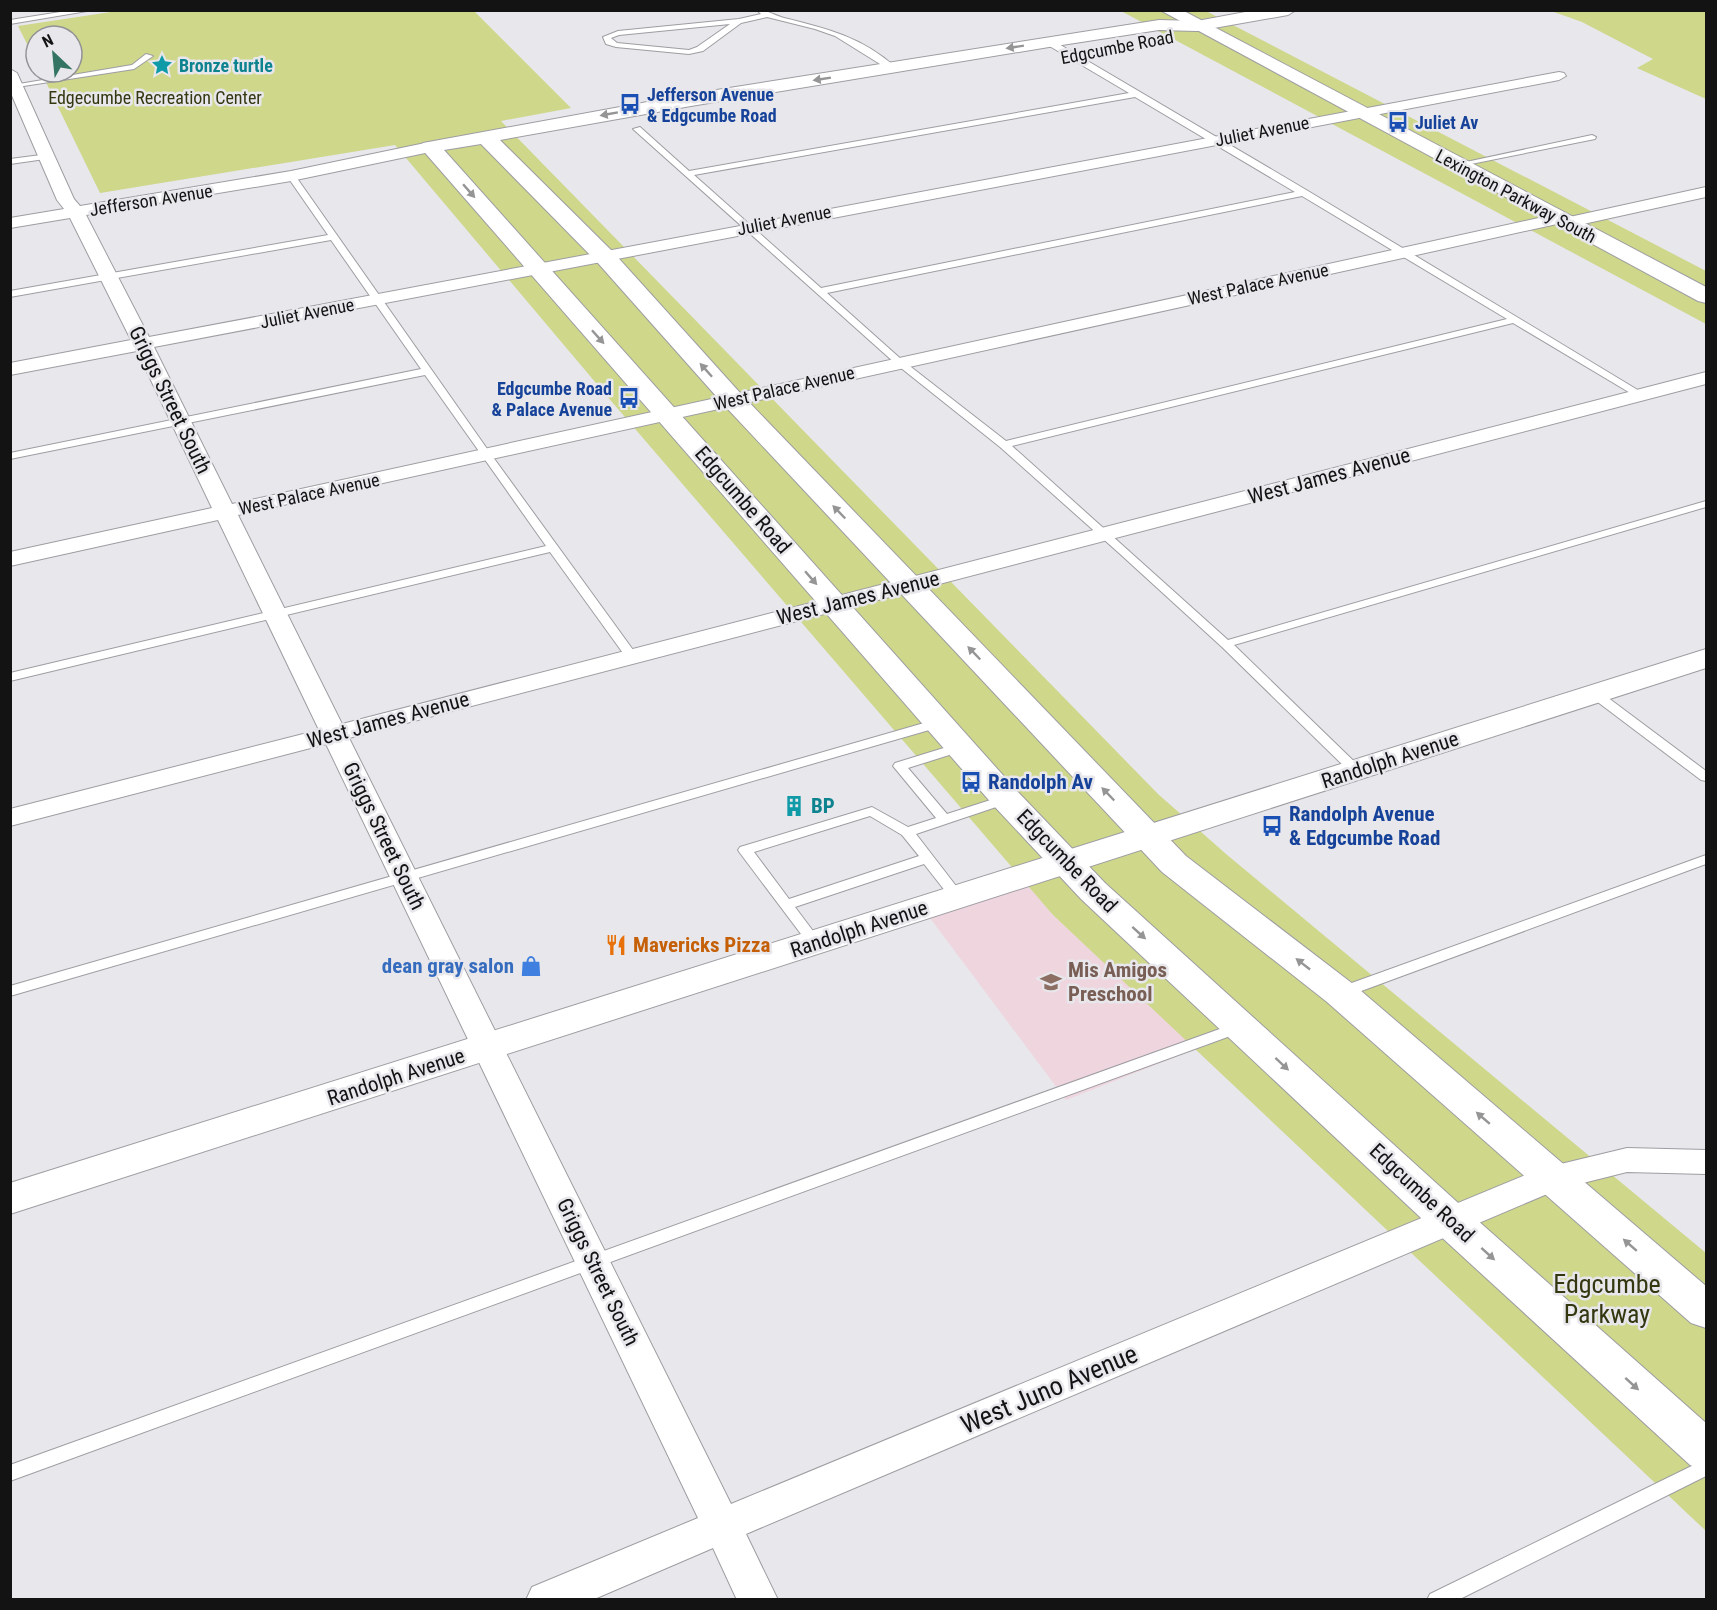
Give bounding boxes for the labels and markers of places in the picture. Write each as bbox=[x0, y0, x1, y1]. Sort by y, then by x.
place icon: Bronze turtle bbox=[150, 53, 174, 77]
place label: Bronze turtle bbox=[179, 55, 273, 76]
place label: Jefferson Avenue & Edgcumbe Road bbox=[647, 84, 777, 126]
bus stop icon: Jefferson Avenue & Edgcumbe Road bbox=[618, 92, 642, 116]
bus stop icon: Juliet Av bbox=[1386, 110, 1410, 134]
place label: Juliet Av bbox=[1415, 112, 1478, 133]
place label: Edgcumbe Road & Palace Avenue bbox=[492, 378, 612, 420]
bus stop icon: Edgcumbe Road & Palace Avenue bbox=[617, 386, 641, 410]
bus stop icon: Randolph Av bbox=[959, 770, 983, 794]
place label: Randolph Av bbox=[988, 770, 1094, 794]
building icon: BP bbox=[782, 794, 806, 818]
place label: BP bbox=[811, 794, 835, 818]
place label: Randolph Avenue & Edgcumbe Road bbox=[1289, 802, 1440, 850]
bus stop icon: Randolph Avenue & Edgcumbe Road bbox=[1260, 814, 1284, 838]
restaurant icon: Mavericks Pizza bbox=[604, 933, 628, 957]
place label: Mavericks Pizza bbox=[633, 933, 771, 957]
place label: dean gray salon bbox=[382, 954, 514, 978]
shop icon: dean gray salon bbox=[519, 954, 543, 978]
place label: Mis Amigos Preschool bbox=[1068, 958, 1167, 1006]
school or university icon: Mis Amigos Preschool bbox=[1039, 970, 1063, 994]

